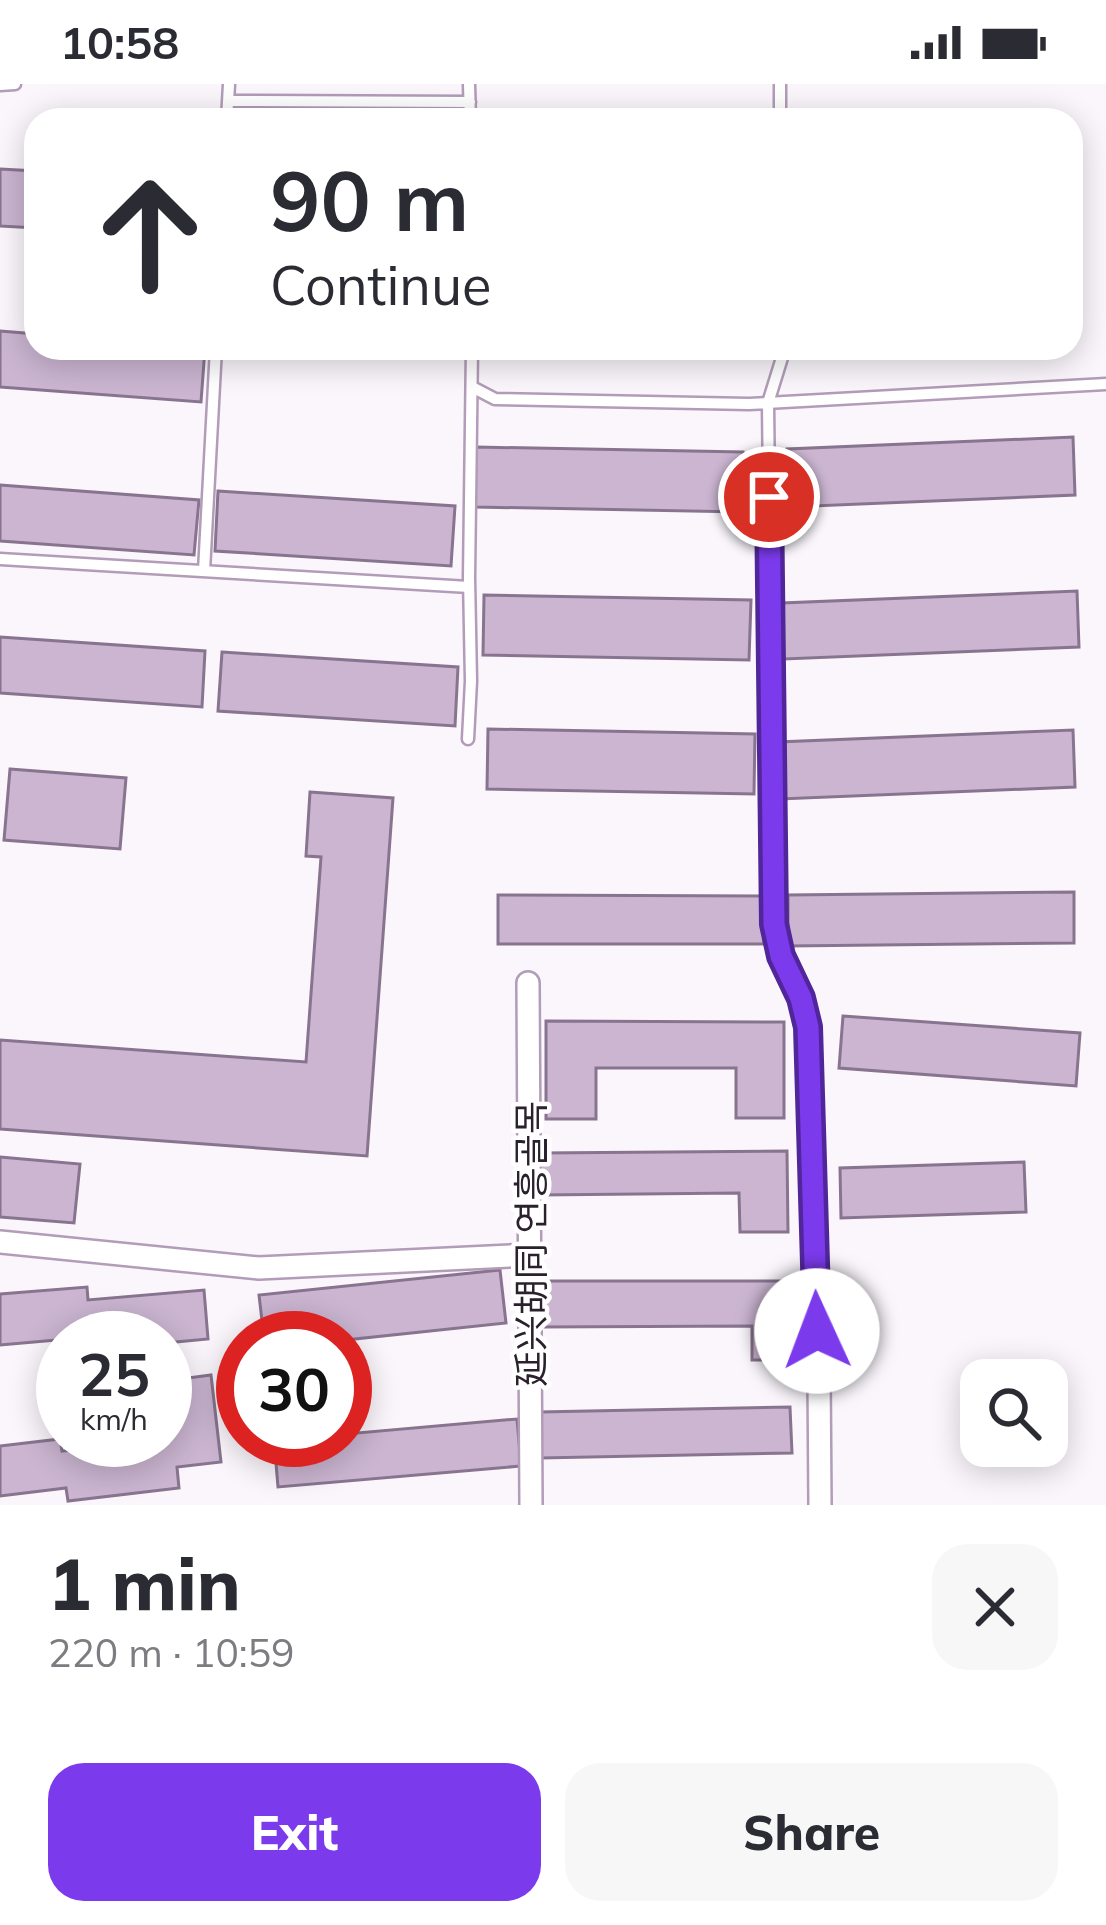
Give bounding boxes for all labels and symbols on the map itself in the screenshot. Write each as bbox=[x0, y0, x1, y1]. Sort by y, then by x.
pin bbox=[718, 446, 820, 548]
street label: 延兴胡同 연흥골목 bbox=[508, 1101, 553, 1387]
position arrow bbox=[754, 1268, 880, 1394]
speed limit sign: 30 bbox=[216, 1311, 372, 1467]

